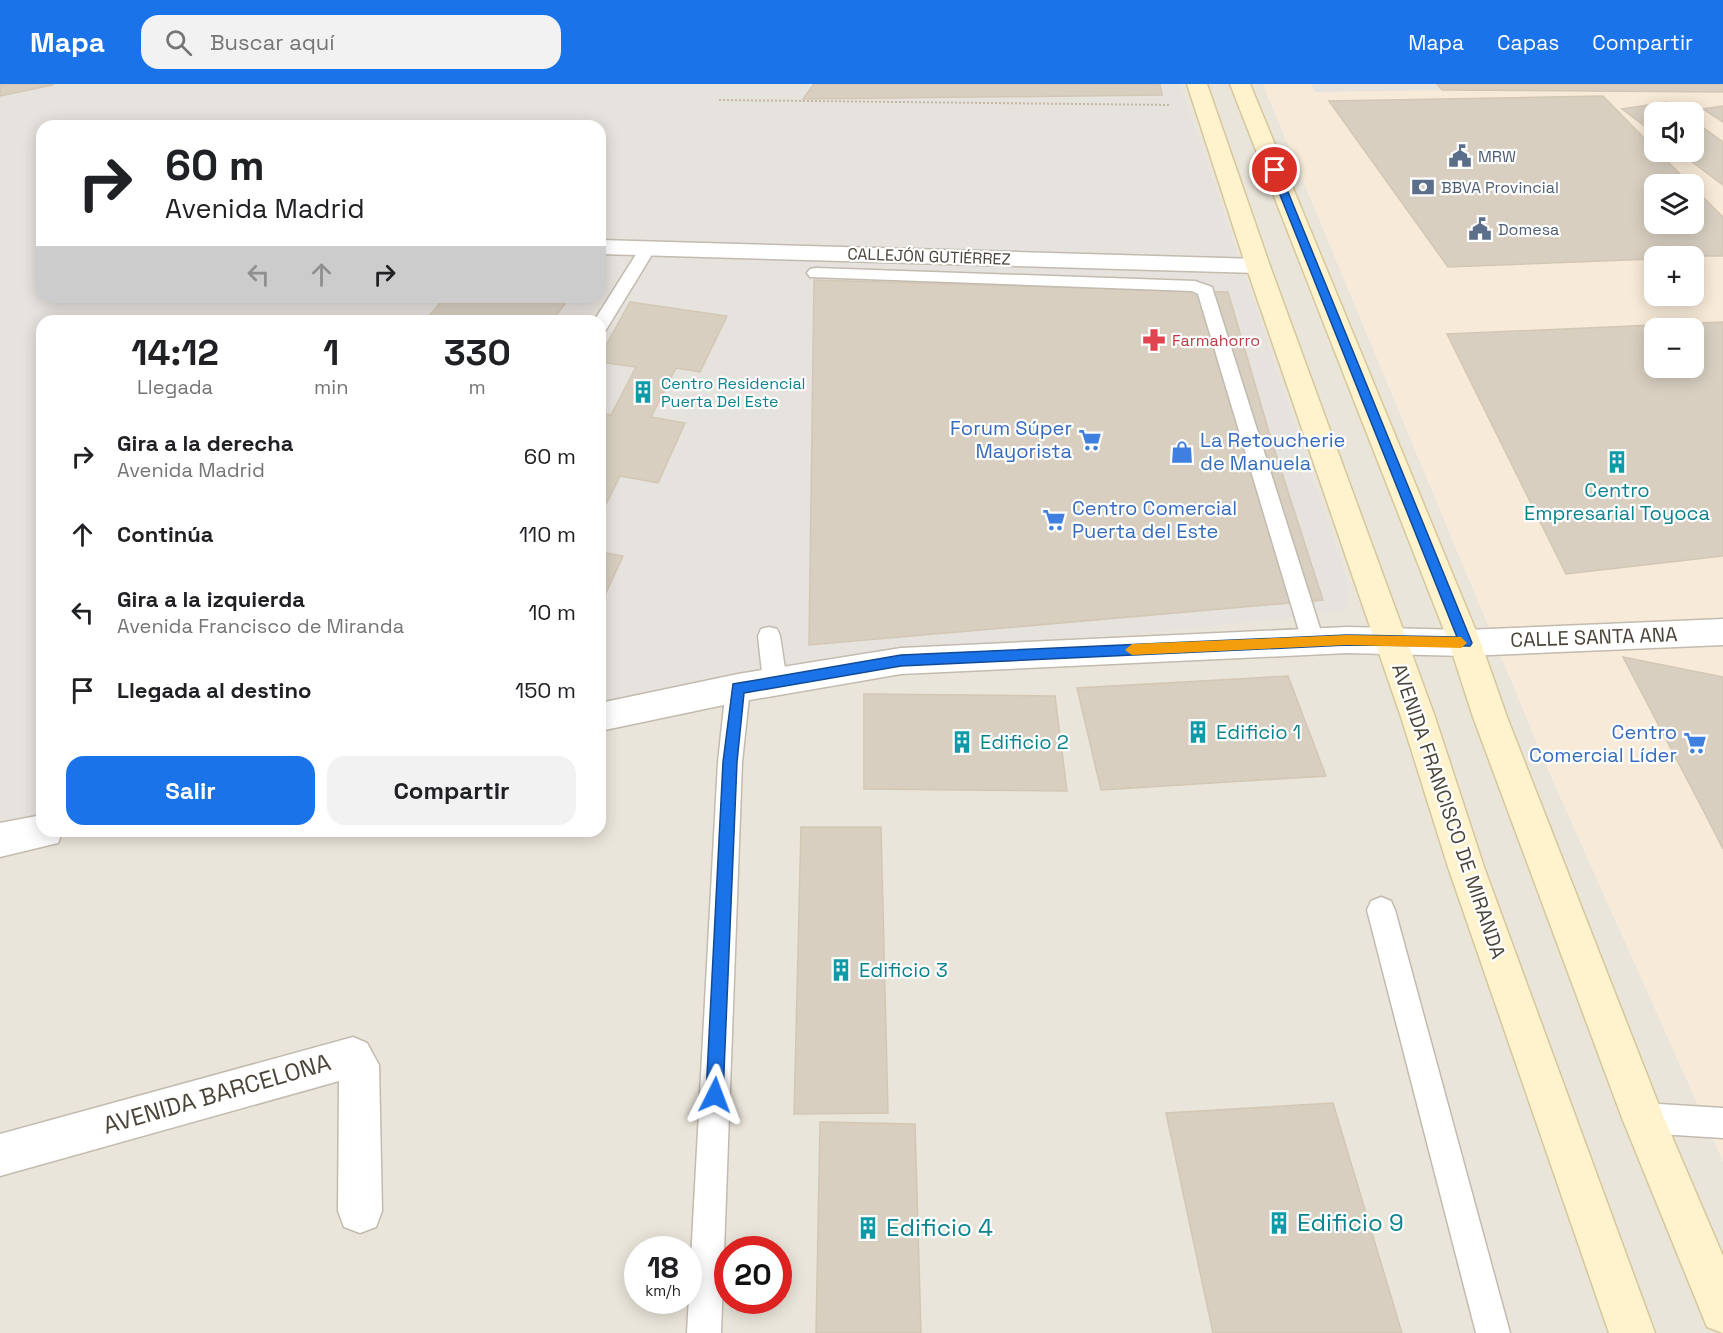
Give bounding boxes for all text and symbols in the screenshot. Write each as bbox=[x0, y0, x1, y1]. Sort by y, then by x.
search box bbox=[141, 15, 561, 69]
text: Mapa bbox=[30, 24, 105, 60]
icon: search bbox=[162, 26, 195, 59]
text: Buscar aquí bbox=[210, 28, 335, 56]
text: Mapa bbox=[1408, 29, 1464, 56]
text: Capas bbox=[1497, 29, 1559, 56]
text: Compartir bbox=[1592, 29, 1693, 56]
map controls bbox=[1644, 102, 1704, 378]
button: sound bbox=[1644, 102, 1704, 162]
text: 60 m bbox=[165, 139, 265, 192]
public building icon: MRW bbox=[1447, 143, 1473, 169]
icon: right bbox=[66, 144, 144, 222]
pin bbox=[1249, 144, 1300, 195]
place label: MRW bbox=[1478, 146, 1516, 167]
icon: arrive bbox=[1258, 153, 1291, 186]
bank icon: BBVA Provincial bbox=[1410, 174, 1436, 200]
button: layers bbox=[1644, 174, 1704, 234]
place label: BBVA Provincial bbox=[1441, 177, 1559, 198]
text: Avenida Madrid bbox=[165, 191, 365, 226]
public building icon: Domesa bbox=[1467, 216, 1493, 242]
place label: Domesa bbox=[1498, 219, 1559, 240]
street label: CALLEJÓN GUTIÉRREZ bbox=[847, 243, 1011, 270]
button: + bbox=[1644, 246, 1704, 306]
icon: left bbox=[242, 258, 275, 291]
icon: ahead bbox=[305, 258, 338, 291]
icon: right bbox=[368, 258, 401, 291]
button: − bbox=[1644, 318, 1704, 378]
pharmacy icon: Farmahorro bbox=[1141, 327, 1167, 353]
text: 14:12 bbox=[131, 330, 219, 376]
text: 1 bbox=[323, 330, 339, 376]
text: 330 bbox=[444, 330, 511, 376]
place label: Farmahorro bbox=[1172, 330, 1260, 351]
place label: Centro Residencial Puerta Del Este bbox=[661, 373, 806, 412]
text: Llegada bbox=[137, 374, 213, 400]
text: min bbox=[314, 374, 348, 400]
text: m bbox=[469, 374, 486, 400]
building icon: Centro Residencial Puerta Del Este bbox=[630, 379, 656, 405]
place label: Forum Súper Mayorista bbox=[950, 415, 1072, 464]
supermarket icon: Forum Súper Mayorista bbox=[1077, 427, 1103, 453]
place label: La Retoucherie de Manuela bbox=[1200, 427, 1345, 476]
text: Gira a la derecha bbox=[117, 429, 294, 457]
shop icon: La Retoucherie de Manuela bbox=[1169, 439, 1195, 465]
icon: right bbox=[66, 440, 99, 473]
text: 60 m bbox=[524, 442, 576, 470]
building icon: Centro Empresarial Toyoca bbox=[1604, 449, 1630, 475]
text: Avenida Madrid bbox=[117, 457, 265, 483]
place label: Centro Empresarial Toyoca bbox=[1524, 477, 1710, 526]
place label: Centro Comercial Puerta del Este bbox=[1072, 495, 1237, 544]
supermarket icon: Centro Comercial Puerta del Este bbox=[1041, 507, 1067, 533]
icon: ahead bbox=[66, 518, 99, 551]
text: Continúa bbox=[117, 520, 213, 548]
text: 110 m bbox=[519, 520, 576, 548]
text: Gira a la izquierda bbox=[117, 585, 305, 613]
icon: left bbox=[66, 596, 99, 629]
text: 10 m bbox=[528, 598, 576, 626]
text: Avenida Francisco de Miranda bbox=[117, 613, 404, 639]
street label: CALLE SANTA ANA bbox=[1510, 621, 1679, 653]
street label: AVENIDA FRANCISCO DE MIRANDA bbox=[1386, 660, 1512, 962]
icon: arrive bbox=[66, 674, 99, 707]
text: Llegada al destino bbox=[117, 676, 311, 704]
text: 150 m bbox=[515, 676, 576, 704]
building icon: Edificio 1 bbox=[1185, 719, 1211, 745]
place label: Edificio 1 bbox=[1216, 719, 1301, 745]
place label: Centro Comercial Líder bbox=[1529, 719, 1677, 768]
building icon: Edificio 2 bbox=[949, 729, 975, 755]
place label: Edificio 2 bbox=[980, 729, 1069, 755]
supermarket icon: Centro Comercial Líder bbox=[1682, 730, 1708, 756]
button: Salir bbox=[66, 756, 315, 825]
button: Compartir bbox=[327, 756, 576, 825]
building icon: Edificio 3 bbox=[828, 957, 854, 983]
place label: Edificio 3 bbox=[859, 957, 948, 983]
street label: AVENIDA BARCELONA bbox=[99, 1046, 334, 1141]
position arrow bbox=[683, 1063, 747, 1127]
place label: Edificio 9 bbox=[1297, 1207, 1404, 1238]
building icon: Edificio 9 bbox=[1266, 1210, 1292, 1236]
place label: Edificio 4 bbox=[886, 1212, 993, 1243]
building icon: Edificio 4 bbox=[855, 1215, 881, 1241]
speed limit sign: 20 bbox=[714, 1236, 792, 1314]
text: 18 bbox=[647, 1248, 679, 1287]
text: km/h bbox=[645, 1281, 681, 1300]

